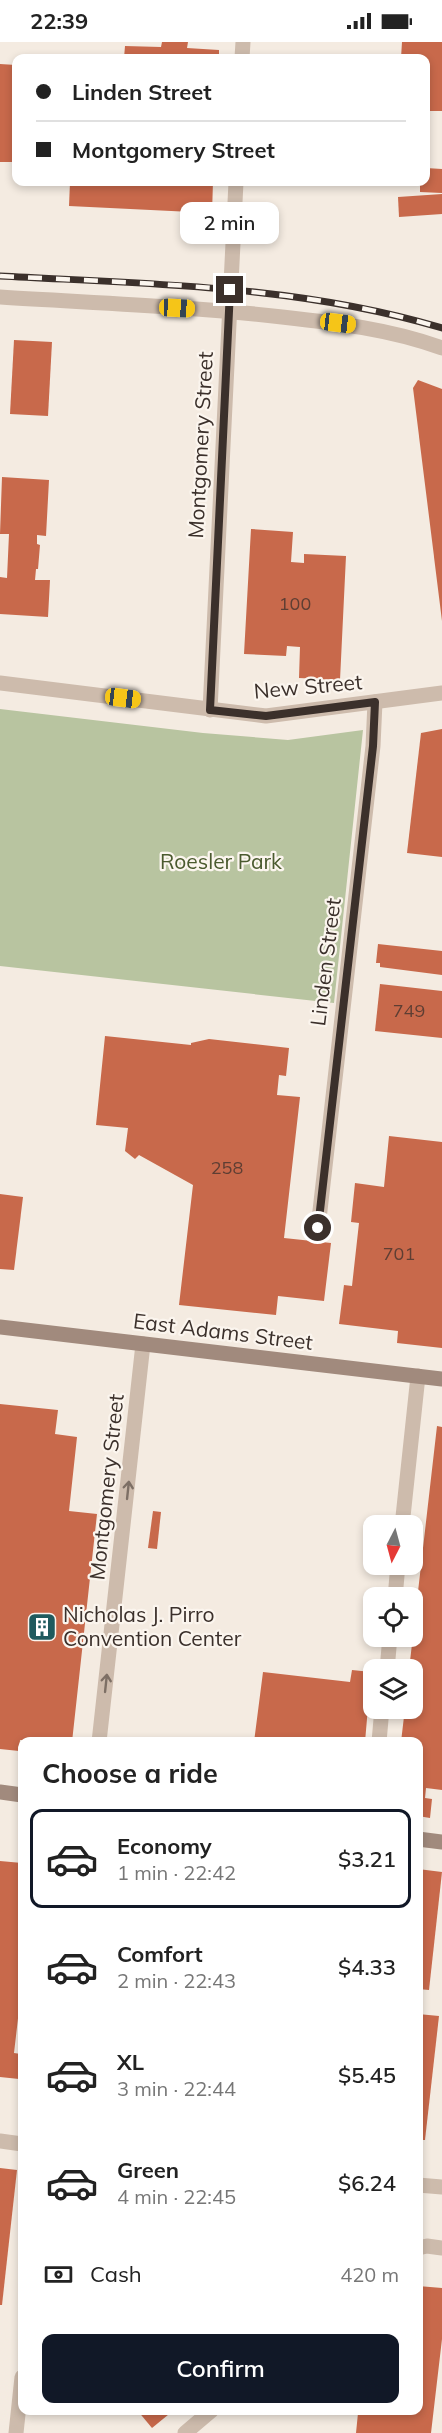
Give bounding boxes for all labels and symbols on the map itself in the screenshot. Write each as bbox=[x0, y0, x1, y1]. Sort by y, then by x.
callout: 2 min bbox=[180, 203, 280, 245]
route end bbox=[216, 276, 243, 303]
car bbox=[159, 298, 195, 318]
car bbox=[319, 312, 357, 334]
street label: Montgomery Street bbox=[182, 351, 218, 539]
house number: 100 bbox=[279, 592, 311, 615]
street label: New Street bbox=[253, 668, 363, 704]
car bbox=[104, 687, 142, 709]
park label: Roesler Park bbox=[160, 848, 282, 874]
street label: Linden Street bbox=[304, 896, 346, 1027]
house number: 749 bbox=[393, 999, 425, 1022]
house number: 258 bbox=[211, 1156, 243, 1179]
route start bbox=[304, 1214, 331, 1241]
house number: 701 bbox=[383, 1242, 415, 1265]
street label: East Adams Street bbox=[132, 1307, 314, 1355]
street label: Montgomery Street bbox=[83, 1393, 129, 1581]
one-way arrow bbox=[123, 1480, 134, 1500]
north arrow bbox=[363, 1515, 423, 1575]
place label: Nicholas J. Pirro Convention Center bbox=[63, 1601, 242, 1651]
building icon: Nicholas J. Pirro Convention Center bbox=[26, 1611, 58, 1643]
one-way arrow bbox=[101, 1674, 112, 1694]

